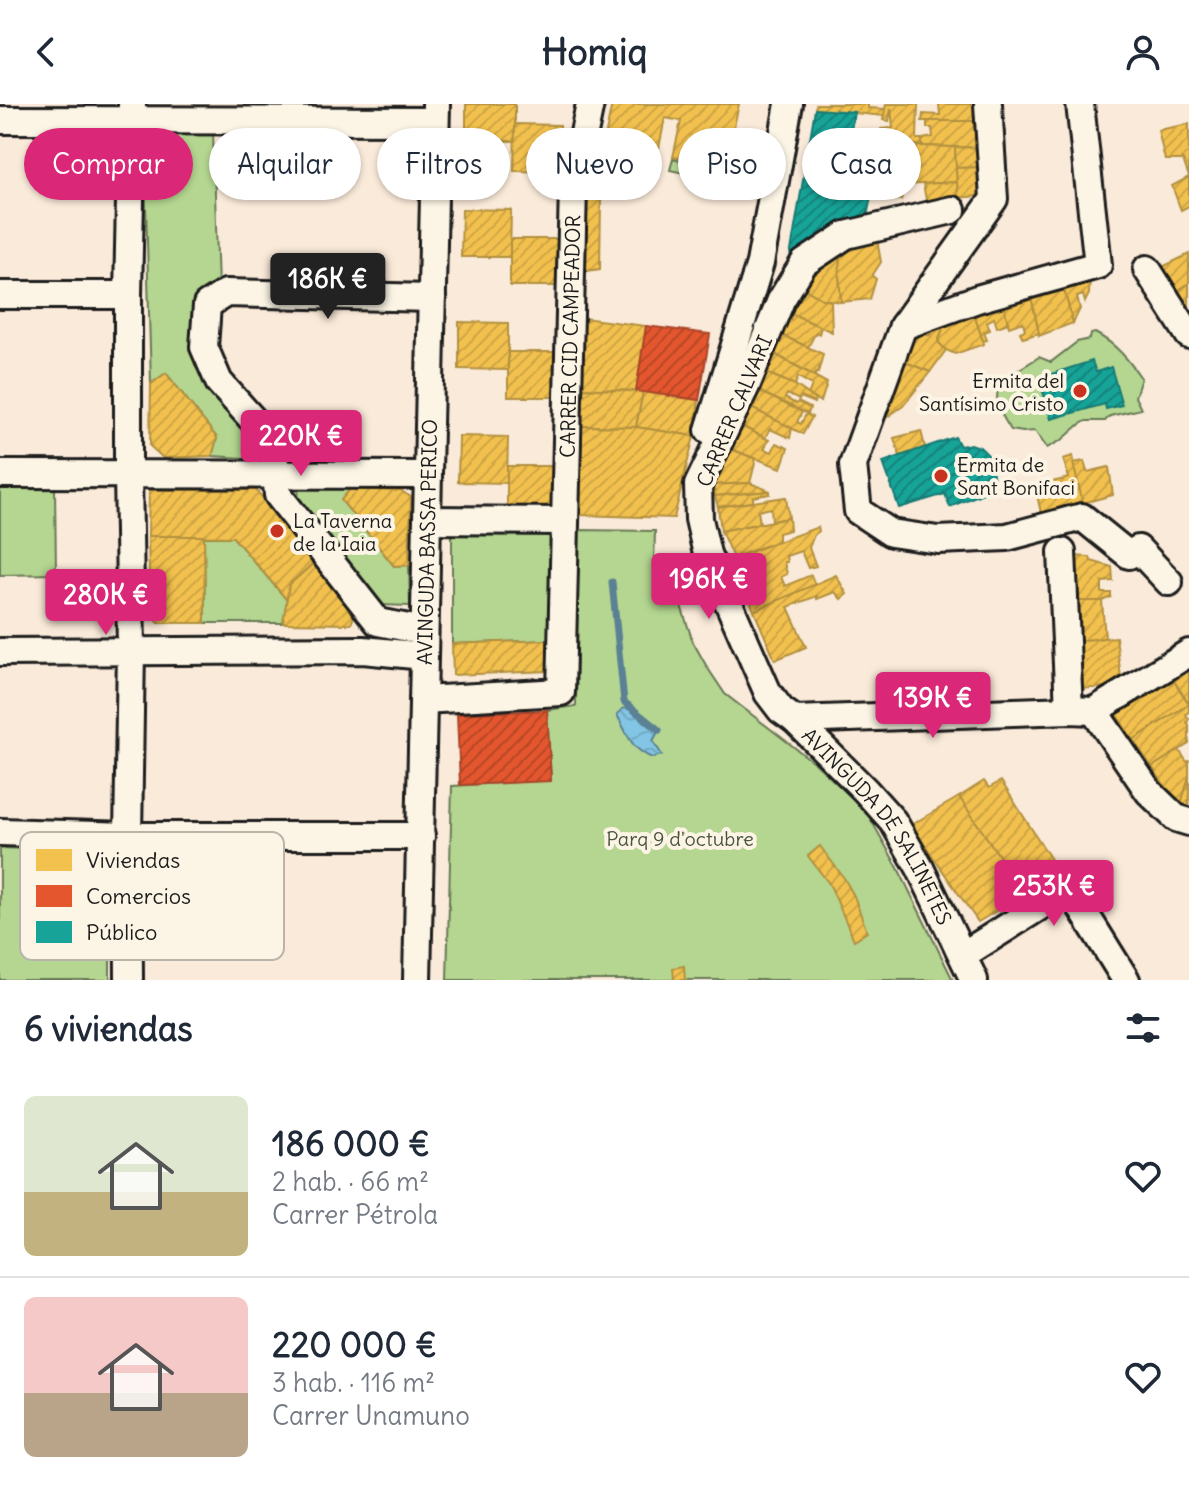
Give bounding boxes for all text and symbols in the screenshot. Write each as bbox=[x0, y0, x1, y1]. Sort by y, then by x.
icon: back bbox=[24, 30, 68, 74]
text: Homiq bbox=[542, 30, 647, 75]
icon: person bbox=[1121, 30, 1165, 74]
chip: Comprar bbox=[24, 128, 193, 200]
chip: Alquilar bbox=[209, 128, 361, 200]
chip: Filtros bbox=[377, 128, 510, 200]
chip: Nuevo bbox=[526, 128, 662, 200]
chip: Piso bbox=[678, 128, 786, 200]
chip: Casa bbox=[802, 128, 921, 200]
street label: CARRER CID CAMPEADOR bbox=[554, 214, 585, 458]
pin: 186K € bbox=[263, 253, 393, 321]
text: 186K € bbox=[288, 262, 368, 295]
street label: CARRER CALVARI bbox=[691, 331, 777, 491]
place label: Ermita del Santísimo Cristo bbox=[919, 368, 1064, 416]
marker: Ermita del Santísimo Cristo bbox=[1071, 382, 1089, 400]
pin: 220K € bbox=[236, 410, 366, 478]
text: 220K € bbox=[259, 419, 343, 452]
street label: AVINGUDA BASSA PERICO bbox=[411, 419, 442, 665]
place label: Ermita de Sant Bonifaci bbox=[957, 452, 1075, 500]
marker: Ermita de Sant Bonifaci bbox=[932, 467, 950, 485]
place label: La Taverna de la Iaia bbox=[293, 508, 392, 556]
marker: La Taverna de la Iaia bbox=[268, 522, 286, 540]
pin: 196K € bbox=[644, 553, 774, 621]
text: 196K € bbox=[669, 562, 749, 595]
pin: 280K € bbox=[41, 569, 171, 637]
text: 280K € bbox=[63, 578, 149, 611]
pin: 139K € bbox=[868, 672, 998, 740]
text: 139K € bbox=[893, 681, 973, 714]
street label: AVINGUDA DE SALINETES bbox=[797, 722, 958, 928]
park label: Parq 9 d'octubre bbox=[606, 826, 754, 851]
legend bbox=[20, 832, 284, 960]
text: Viviendas bbox=[86, 846, 180, 874]
pin: 253K € bbox=[989, 860, 1119, 928]
text: 253K € bbox=[1013, 869, 1095, 902]
text: Comercios bbox=[86, 882, 191, 910]
text: Público bbox=[86, 918, 157, 946]
icon: filters bbox=[1121, 1006, 1165, 1050]
text: 6 viviendas bbox=[24, 1007, 193, 1050]
text: 186 000 € bbox=[272, 1122, 430, 1165]
icon: home bbox=[88, 1128, 184, 1224]
icon: heart bbox=[1121, 1154, 1165, 1198]
text: 2 hab. · 66 m² bbox=[272, 1165, 429, 1198]
text: Carrer Pétrola bbox=[272, 1198, 438, 1231]
text: 220 000 € bbox=[272, 1323, 437, 1366]
icon: home bbox=[88, 1329, 184, 1425]
icon: heart bbox=[1121, 1355, 1165, 1399]
text: 3 hab. · 116 m² bbox=[272, 1366, 435, 1399]
text: Carrer Unamuno bbox=[272, 1399, 470, 1432]

